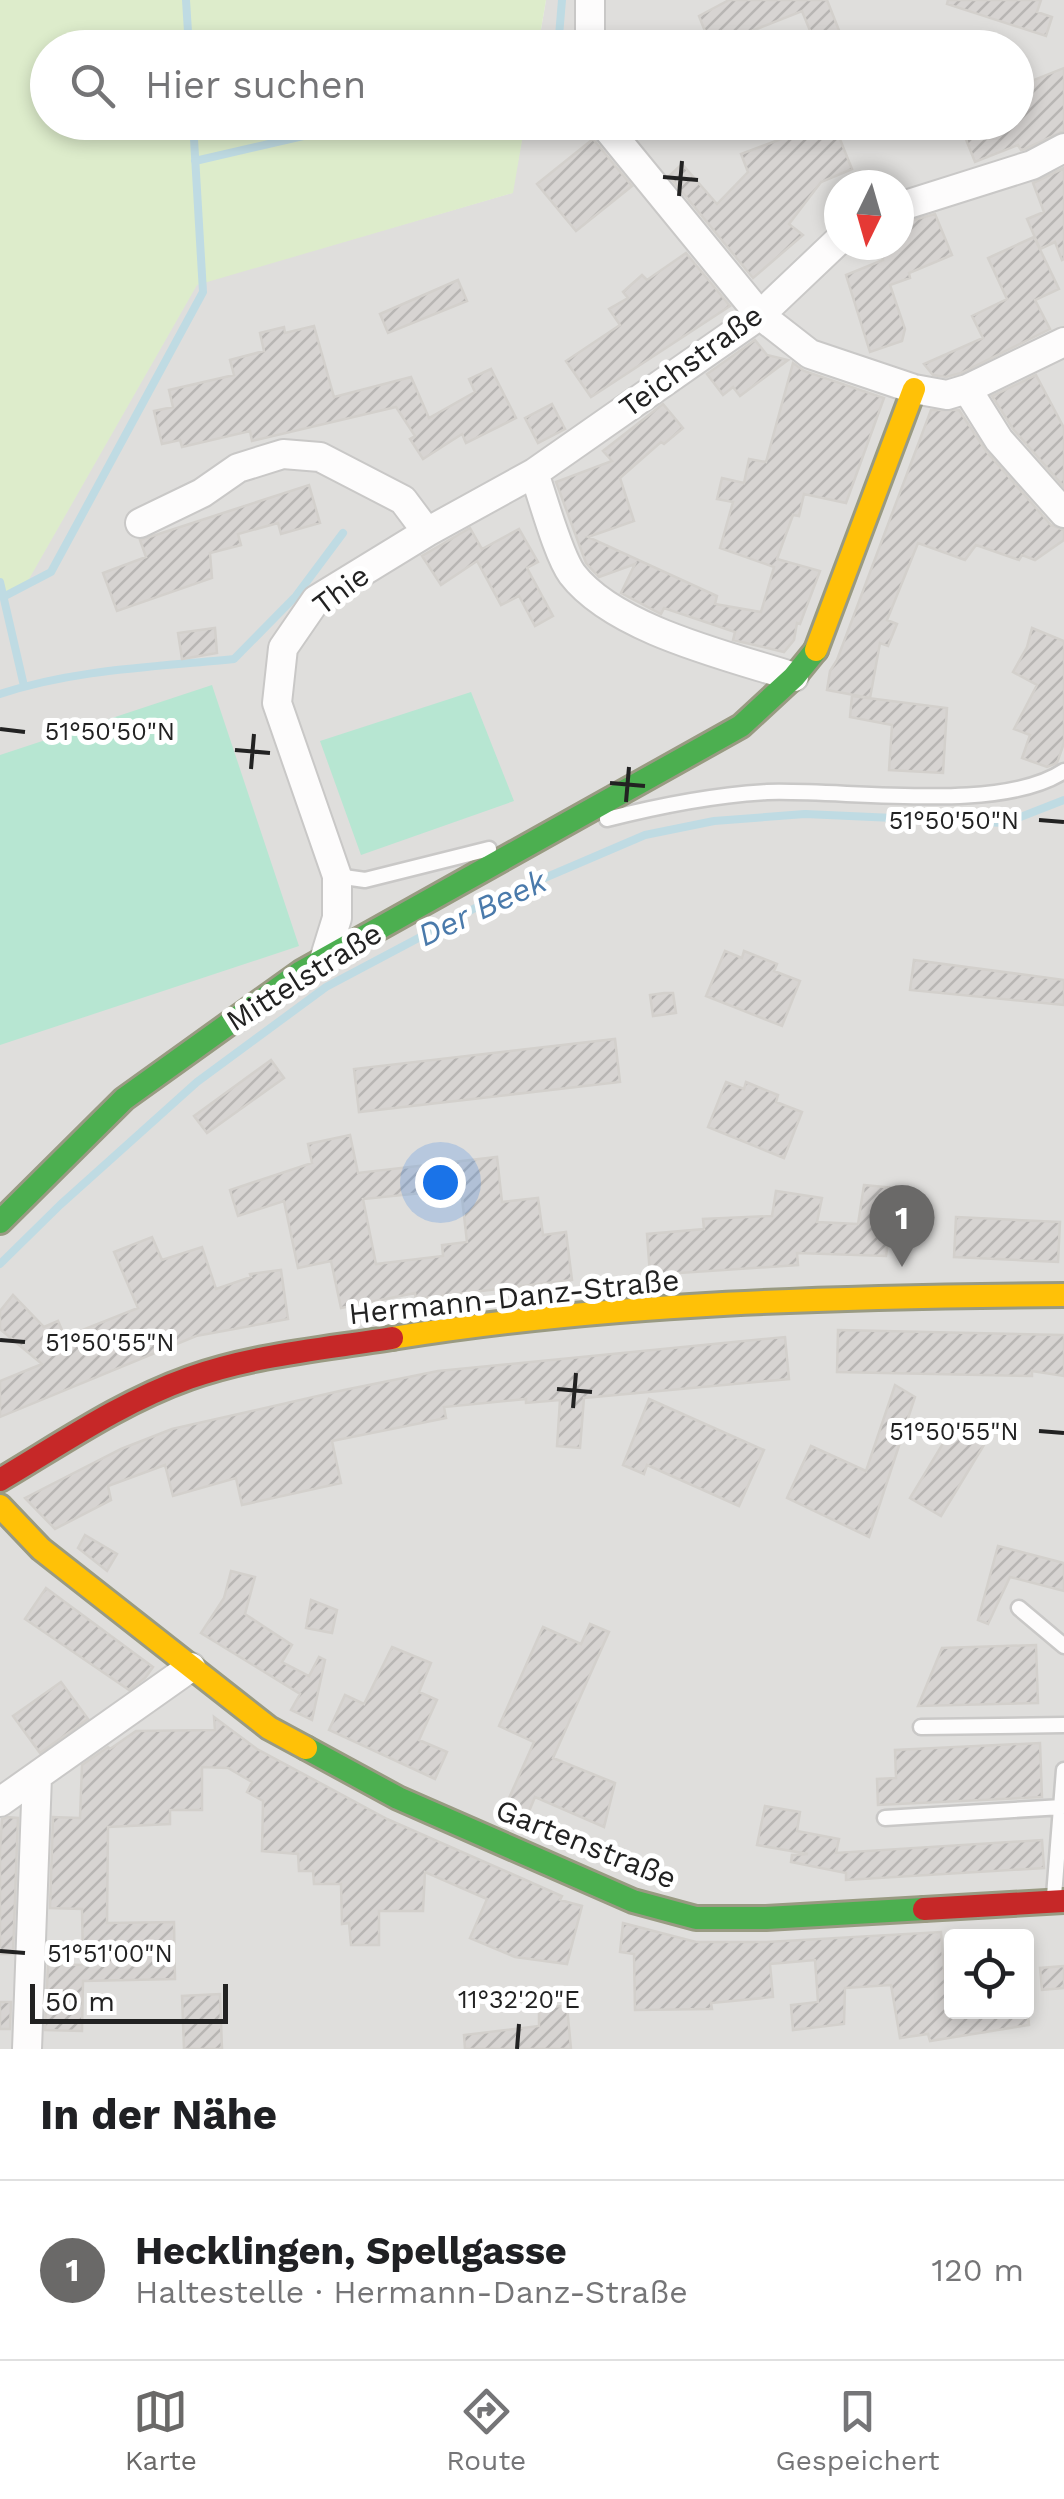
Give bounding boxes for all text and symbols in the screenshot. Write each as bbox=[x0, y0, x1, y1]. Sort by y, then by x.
search box bbox=[30, 30, 1034, 140]
icon: search bbox=[65, 58, 120, 113]
text: Hier suchen bbox=[145, 63, 366, 107]
north arrow bbox=[824, 170, 914, 260]
street label: Teichstraße bbox=[612, 297, 769, 424]
street label: Thie bbox=[306, 557, 376, 622]
text: 51°50'50"N bbox=[45, 717, 175, 746]
text: 51°50'50"N bbox=[889, 806, 1019, 835]
water label: Der Beek bbox=[411, 861, 554, 954]
street label: Mittelstraße bbox=[220, 915, 388, 1038]
your location bbox=[415, 1157, 466, 1208]
pin: 1 bbox=[870, 1184, 934, 1267]
street label: Hermann-Danz-Straße bbox=[347, 1262, 681, 1331]
text: 51°50'55"N bbox=[45, 1328, 175, 1357]
text: 51°50'55"N bbox=[889, 1417, 1019, 1446]
street label: Gartenstraße bbox=[491, 1791, 682, 1896]
map controls bbox=[944, 1929, 1034, 2019]
button: locate bbox=[944, 1929, 1034, 2019]
text: 51°51'00"N bbox=[47, 1939, 173, 1968]
scale bar bbox=[30, 1979, 228, 2024]
text: 50 m bbox=[45, 1985, 115, 2018]
text: 11°32'20"E bbox=[458, 1985, 580, 2014]
text: In der Nähe bbox=[40, 2090, 277, 2139]
text: Hecklingen, Spellgasse bbox=[135, 2229, 567, 2273]
text: 1 bbox=[66, 2251, 79, 2289]
text: 120 m bbox=[932, 2251, 1024, 2289]
text: Haltestelle · Hermann-Danz-Straße bbox=[135, 2273, 688, 2311]
tab: Karte bbox=[125, 2384, 197, 2477]
tab: Route bbox=[446, 2384, 526, 2477]
tab: Gespeichert bbox=[776, 2384, 939, 2477]

